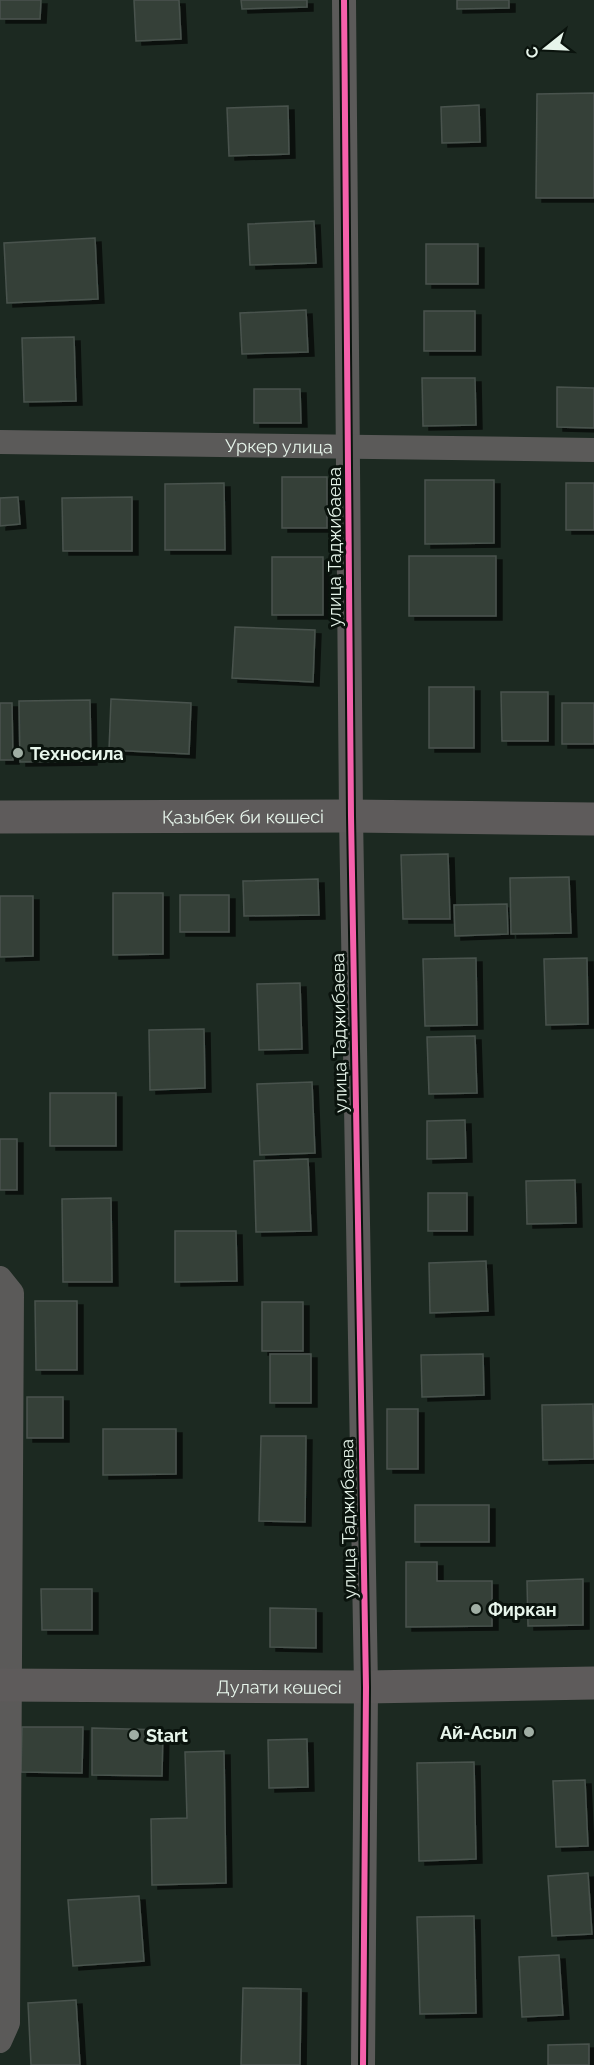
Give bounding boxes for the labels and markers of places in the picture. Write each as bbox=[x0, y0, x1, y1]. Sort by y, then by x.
place label: Техносила bbox=[30, 743, 124, 764]
marker: Техносила bbox=[11, 746, 25, 760]
place label: Фиркан bbox=[488, 1599, 557, 1620]
marker: Фиркан bbox=[469, 1602, 483, 1616]
place label: Ай-Асыл bbox=[440, 1722, 517, 1743]
place label: Start bbox=[146, 1725, 188, 1746]
marker: Ай-Асыл bbox=[522, 1725, 536, 1739]
marker: Start bbox=[127, 1728, 141, 1742]

